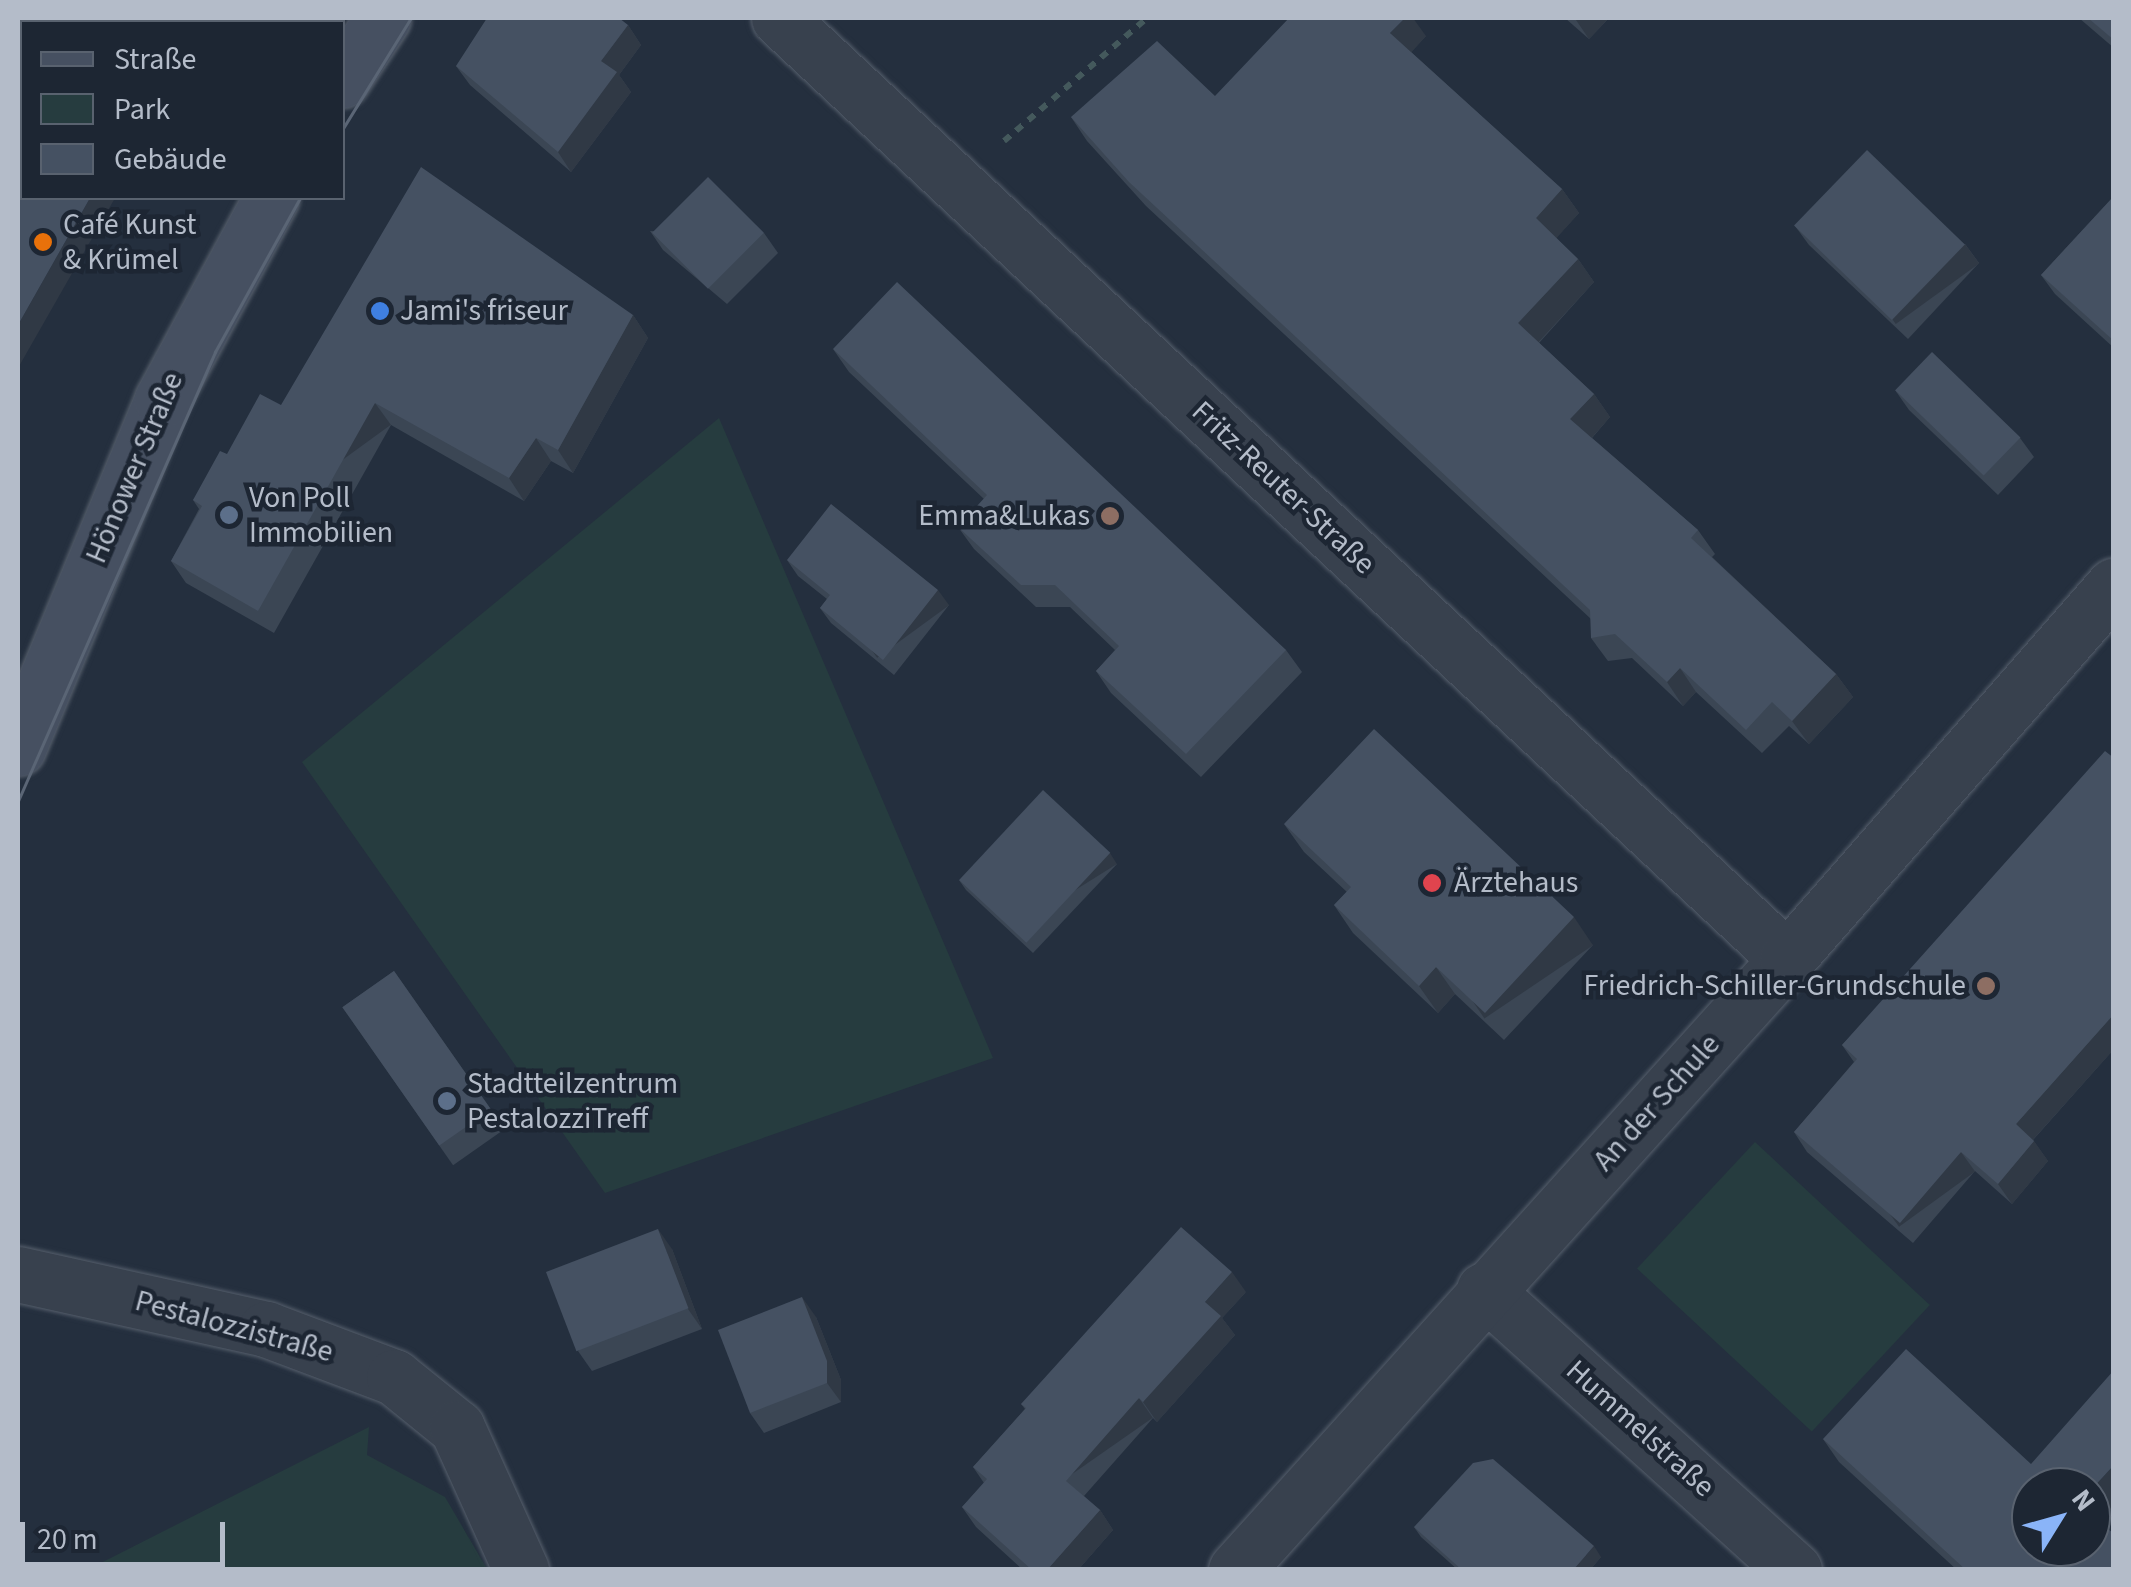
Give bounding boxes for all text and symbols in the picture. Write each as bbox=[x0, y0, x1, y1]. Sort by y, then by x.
legend bbox=[20, 20, 345, 200]
text: Straße bbox=[114, 38, 196, 81]
text: Park bbox=[114, 88, 170, 131]
text: Gebäude bbox=[114, 138, 227, 181]
place label: Café Kunst & Krümel bbox=[63, 207, 196, 278]
marker: Café Kunst & Krümel bbox=[32, 231, 54, 253]
place label: Jami's friseur bbox=[400, 293, 568, 329]
marker: Jami's friseur bbox=[369, 300, 391, 322]
street label: Hönower Straße bbox=[79, 367, 191, 569]
street label: Fritz-Reuter-Straße bbox=[1184, 394, 1382, 582]
place label: Von Poll Immobilien bbox=[249, 480, 393, 550]
place label: Emma&Lukas bbox=[918, 498, 1090, 534]
marker: Von Poll Immobilien bbox=[218, 504, 240, 526]
marker: Emma&Lukas bbox=[1099, 505, 1121, 527]
place label: Ärztehaus bbox=[1454, 865, 1578, 901]
marker: Ärztehaus bbox=[1419, 870, 1445, 896]
place label: Friedrich-Schiller-Grundschule bbox=[1584, 968, 1966, 1004]
marker: Friedrich-Schiller-Grundschule bbox=[1975, 975, 1997, 997]
street label: An der Schule bbox=[1586, 1027, 1728, 1179]
place label: Stadtteilzentrum PestalozziTreff bbox=[467, 1066, 678, 1136]
marker: Stadtteilzentrum PestalozziTreff bbox=[436, 1090, 458, 1112]
street label: Pestalozzistraße bbox=[131, 1283, 337, 1371]
street label: Hummelstraße bbox=[1558, 1353, 1722, 1505]
north arrow bbox=[2011, 1467, 2111, 1567]
text: N bbox=[2062, 1481, 2105, 1520]
scale bar bbox=[25, 1502, 230, 1564]
text: 20 m bbox=[37, 1518, 98, 1561]

